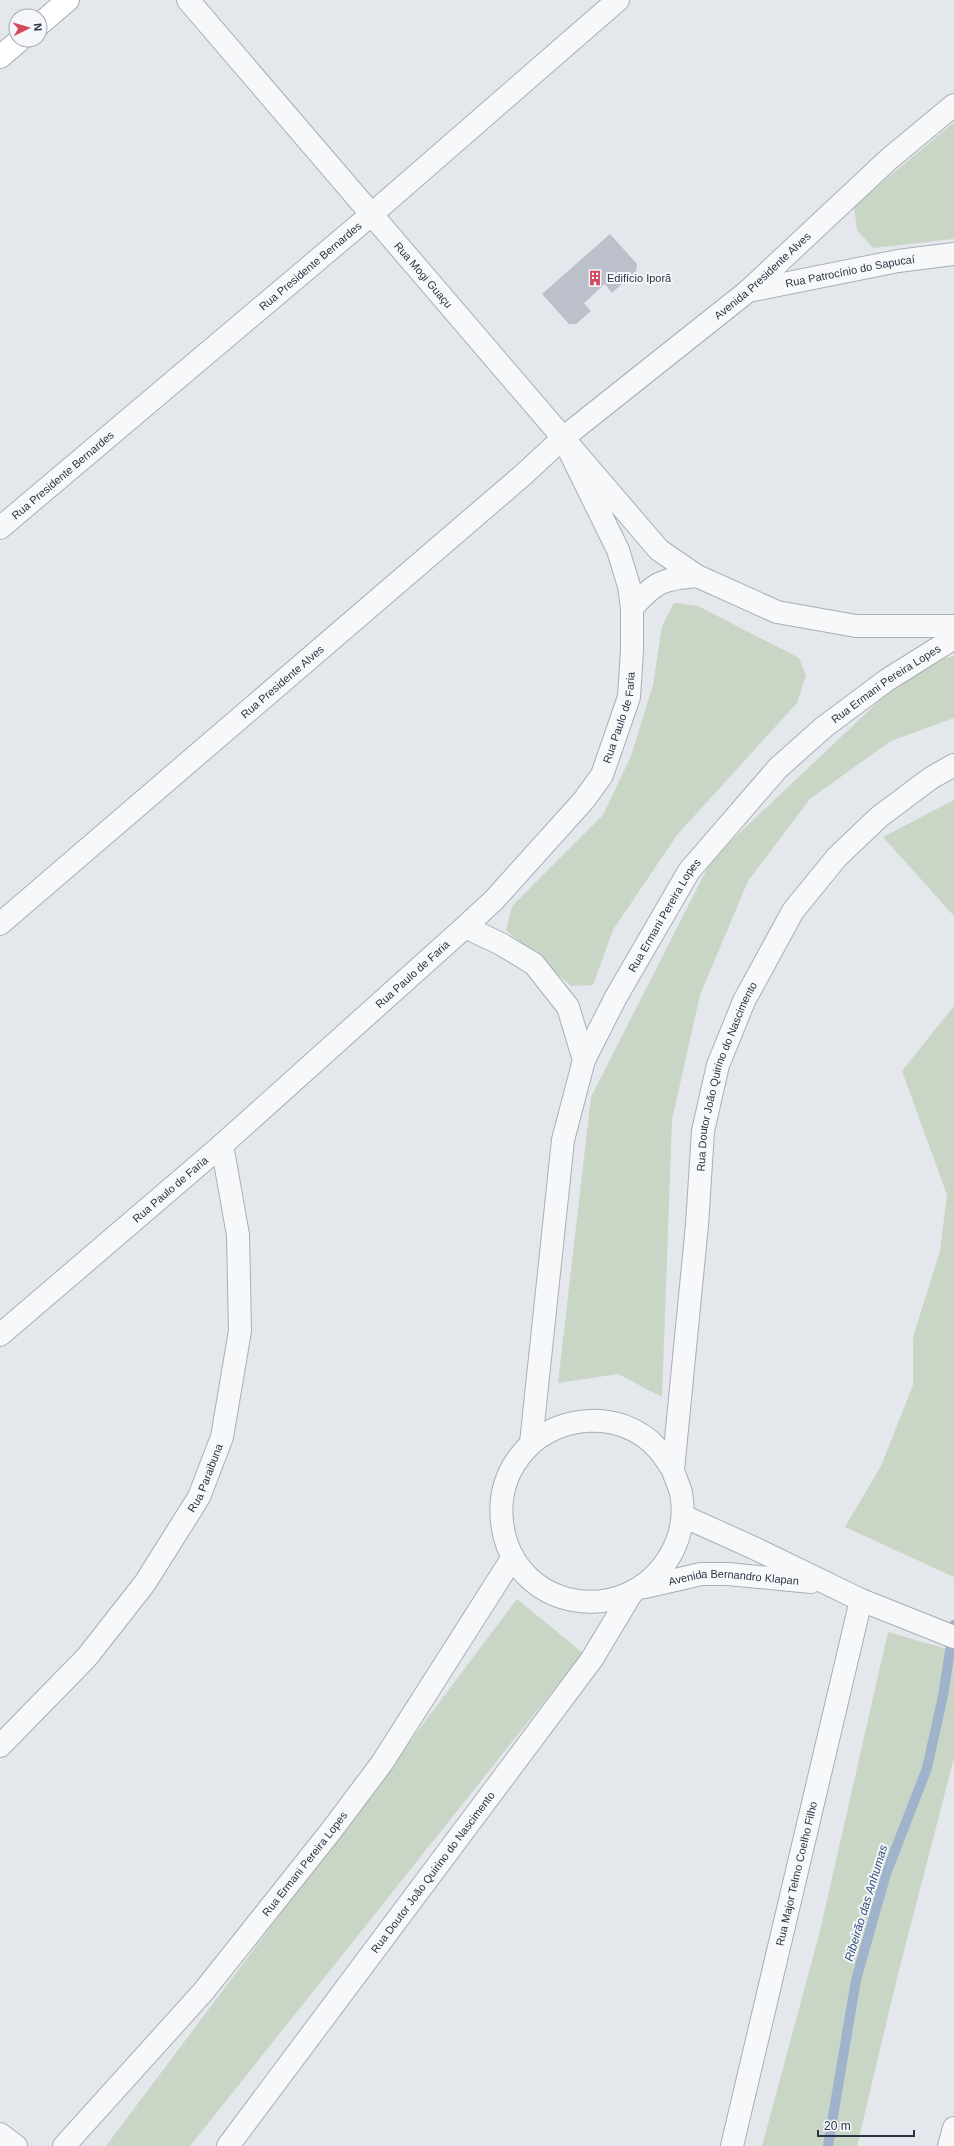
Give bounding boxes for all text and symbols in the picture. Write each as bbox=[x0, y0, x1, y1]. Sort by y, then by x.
north arrow bbox=[8, 8, 48, 48]
text: N bbox=[32, 23, 44, 32]
street label: Rua Presidente Bernardes bbox=[257, 219, 364, 313]
street label: Avenida Presidente Alves bbox=[712, 229, 813, 321]
street label: Rua Mogi Guaçu bbox=[392, 240, 455, 310]
street label: Rua Patrocínio do Sapucaí bbox=[784, 253, 915, 289]
building icon: Edifício Iporã bbox=[586, 269, 604, 287]
place label: Edifício Iporã bbox=[607, 272, 672, 284]
street label: Rua Presidente Bernardes bbox=[9, 428, 117, 522]
street label: Rua Ermani Pereira Lopes bbox=[829, 642, 943, 725]
street label: Rua Presidente Alves bbox=[238, 643, 326, 721]
street label: Rua Paulo de Faria bbox=[601, 671, 637, 765]
street label: Rua Ermani Pereira Lopes bbox=[626, 856, 703, 974]
street label: Rua Paulo de Faria bbox=[373, 937, 452, 1010]
street label: Rua Doutor João Quirino do Nascimento bbox=[694, 980, 759, 1172]
street label: Rua Paulo de Faria bbox=[130, 1153, 211, 1225]
street label: Rua Paraibuna bbox=[185, 1441, 225, 1514]
street label: Avenida Bernandro Klapan bbox=[667, 1568, 799, 1587]
street label: Rua Doutor João Quirino do Nascimento bbox=[369, 1789, 497, 1955]
street label: Rua Major Telmo Coelho Filho bbox=[774, 1800, 819, 1947]
street label: Rua Ermani Pereira Lopes bbox=[260, 1809, 350, 1919]
water label: Ribeirão das Anhumas bbox=[842, 1843, 890, 1963]
scale bar bbox=[818, 2112, 914, 2138]
text: 20 m bbox=[824, 2119, 851, 2133]

